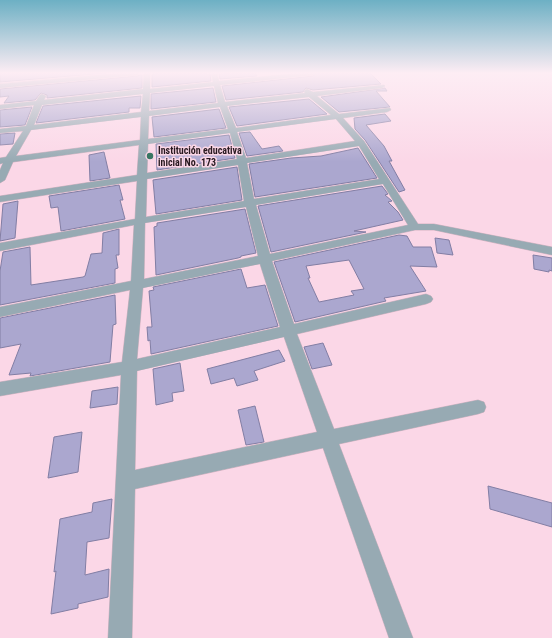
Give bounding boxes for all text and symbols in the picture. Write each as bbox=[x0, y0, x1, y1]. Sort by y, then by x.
place label: Institución educativa inicial No. 173 bbox=[158, 145, 242, 168]
marker: Institución educativa inicial No. 173 bbox=[145, 151, 155, 161]

